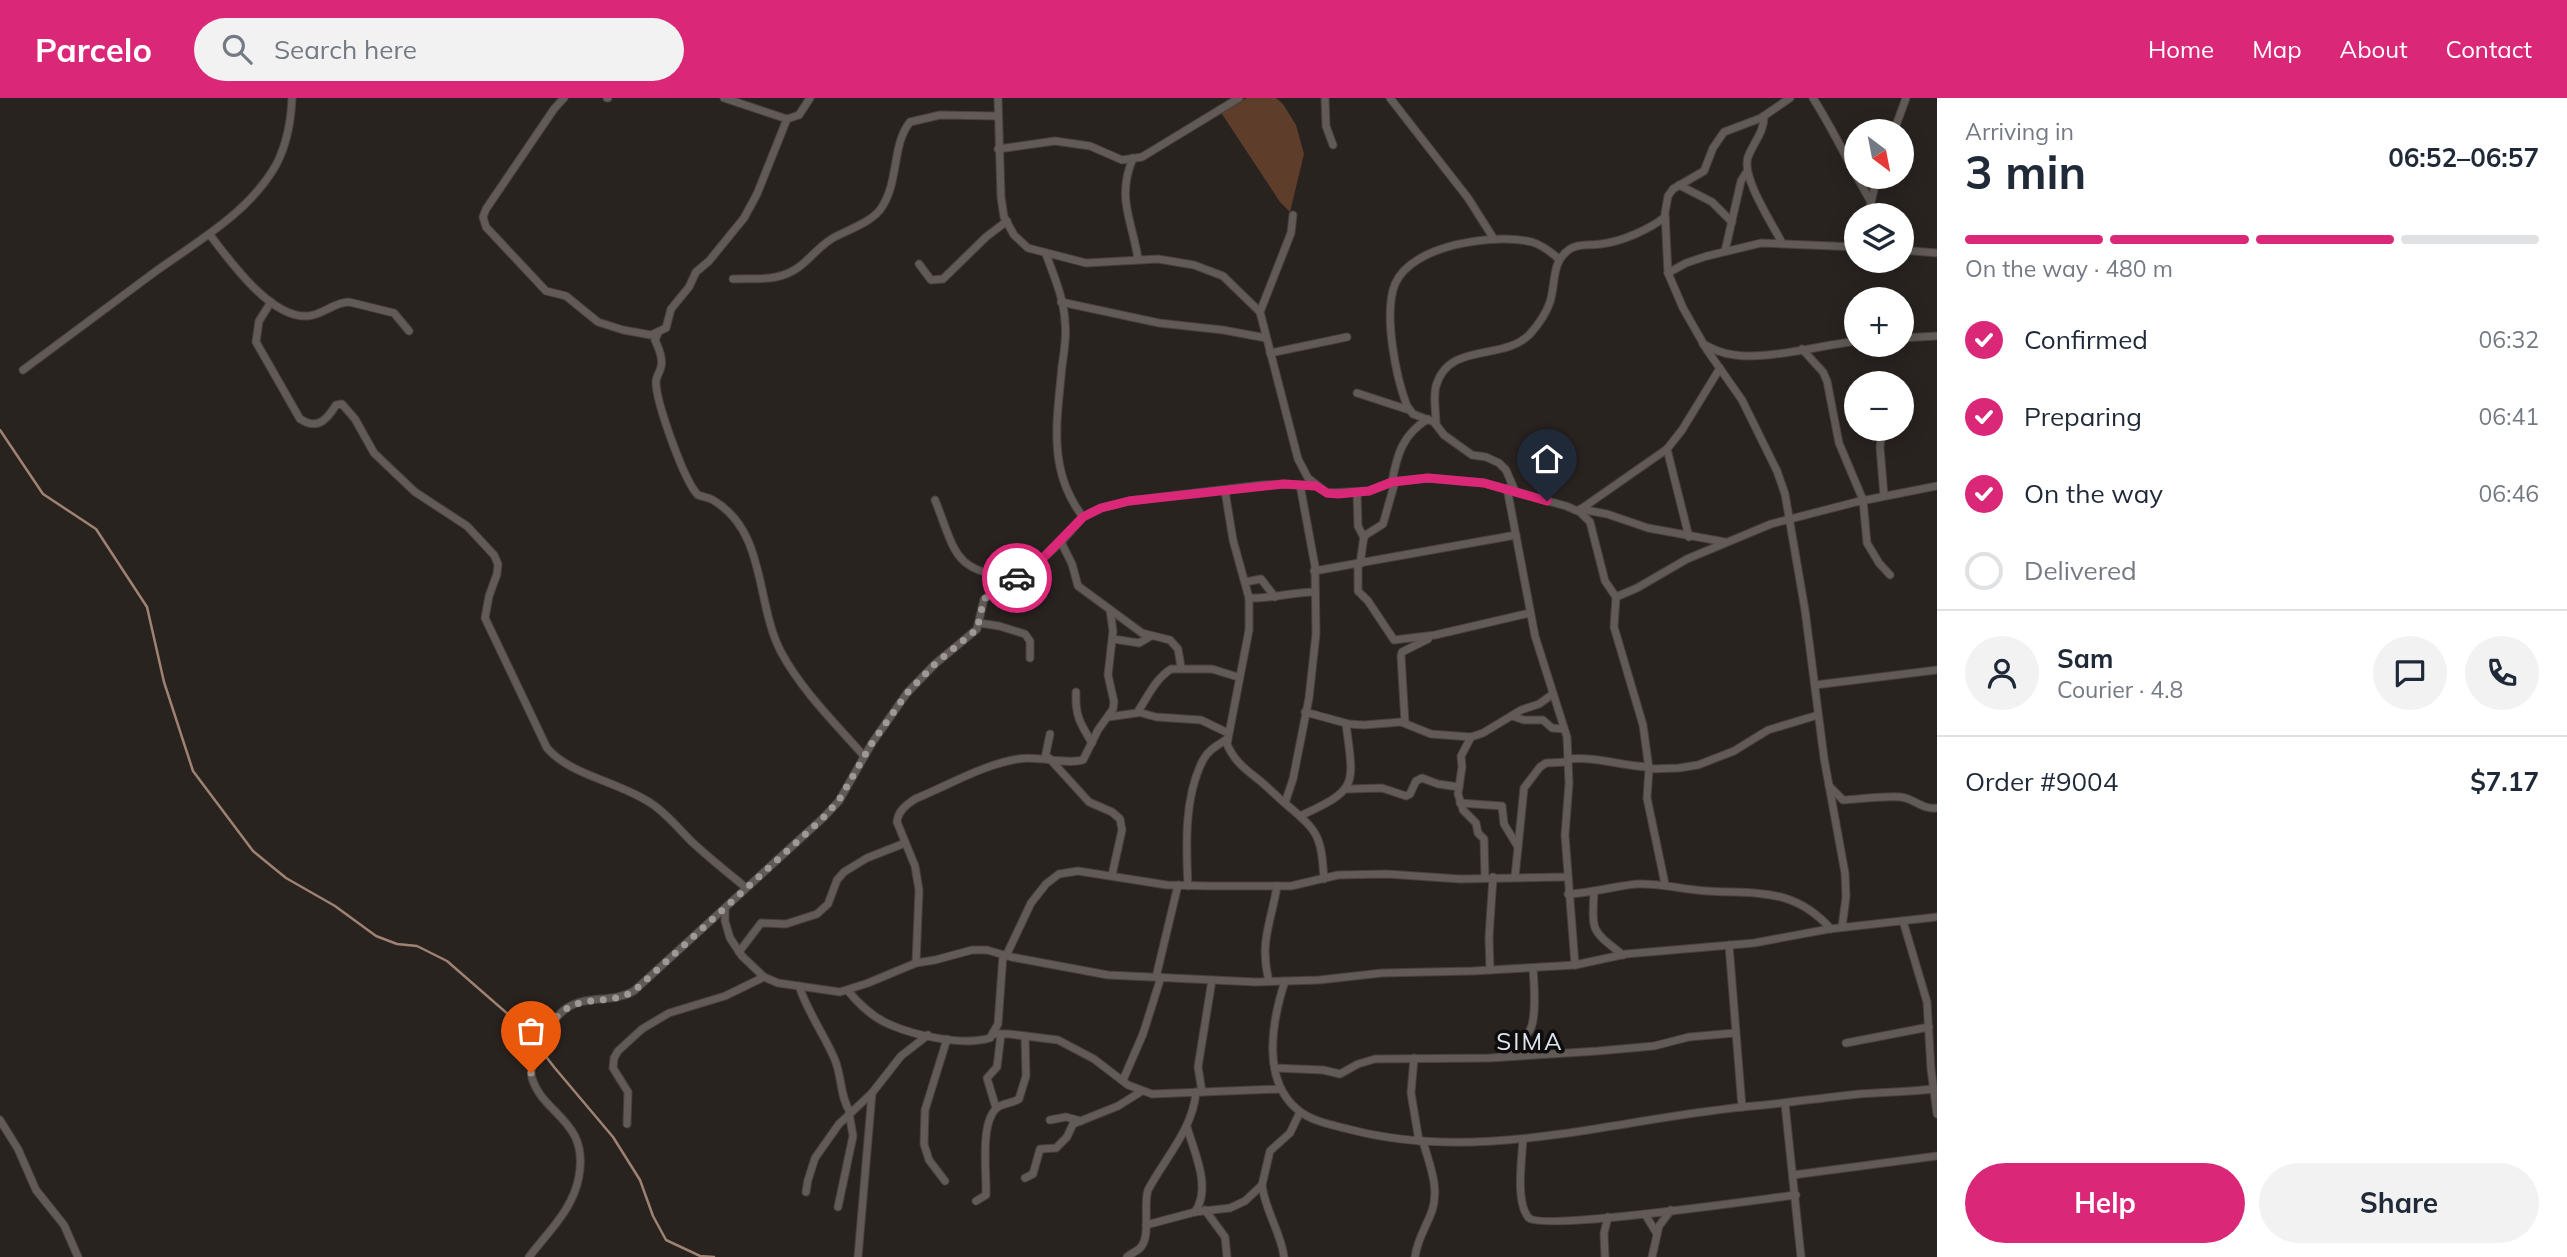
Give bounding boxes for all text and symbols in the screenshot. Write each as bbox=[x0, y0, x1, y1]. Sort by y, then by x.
search box bbox=[194, 18, 684, 81]
text: Parcelo bbox=[35, 29, 152, 70]
icon: search bbox=[218, 30, 256, 68]
text: Search here bbox=[274, 33, 417, 66]
text: Home bbox=[2148, 34, 2214, 64]
text: Map bbox=[2252, 34, 2302, 64]
text: About bbox=[2340, 34, 2408, 64]
text: Contact bbox=[2446, 34, 2532, 64]
text: Arriving in bbox=[1965, 117, 2074, 146]
north arrow bbox=[1844, 119, 1914, 189]
map controls bbox=[1844, 119, 1914, 441]
text: 06:52–06:57 bbox=[2388, 141, 2539, 174]
text: 3 min bbox=[1965, 143, 2086, 201]
button: layers bbox=[1844, 203, 1914, 273]
text: On the way · 480 m bbox=[1965, 254, 2173, 283]
button: + bbox=[1844, 287, 1914, 357]
icon: check bbox=[1965, 321, 2003, 359]
text: Confirmed bbox=[2024, 323, 2148, 356]
text: 06:32 bbox=[2479, 325, 2539, 354]
button: − bbox=[1844, 371, 1914, 441]
icon: check bbox=[1965, 398, 2003, 436]
text: Preparing bbox=[2024, 400, 2142, 433]
text: 06:41 bbox=[2479, 402, 2539, 431]
pin bbox=[1517, 429, 1577, 501]
icon: home bbox=[1528, 440, 1566, 478]
icon: check bbox=[1965, 475, 2003, 513]
text: On the way bbox=[2024, 477, 2163, 510]
text: 06:46 bbox=[2479, 479, 2539, 508]
courier bbox=[982, 543, 1052, 613]
text: Delivered bbox=[2024, 554, 2137, 587]
icon: car bbox=[998, 559, 1036, 597]
button: person bbox=[1965, 636, 2039, 710]
button: chat bbox=[2373, 636, 2447, 710]
button: phone bbox=[2465, 636, 2539, 710]
text: Sam bbox=[2057, 642, 2113, 675]
text: Courier · 4.8 bbox=[2057, 675, 2183, 704]
text: Order #9004 bbox=[1965, 765, 2118, 798]
text: $7.17 bbox=[2470, 765, 2539, 798]
pin bbox=[501, 1001, 561, 1073]
icon: bag bbox=[512, 1012, 550, 1050]
district label: SIMA bbox=[1496, 1026, 1564, 1056]
button: Help bbox=[1965, 1163, 2245, 1243]
button: Share bbox=[2259, 1163, 2539, 1243]

